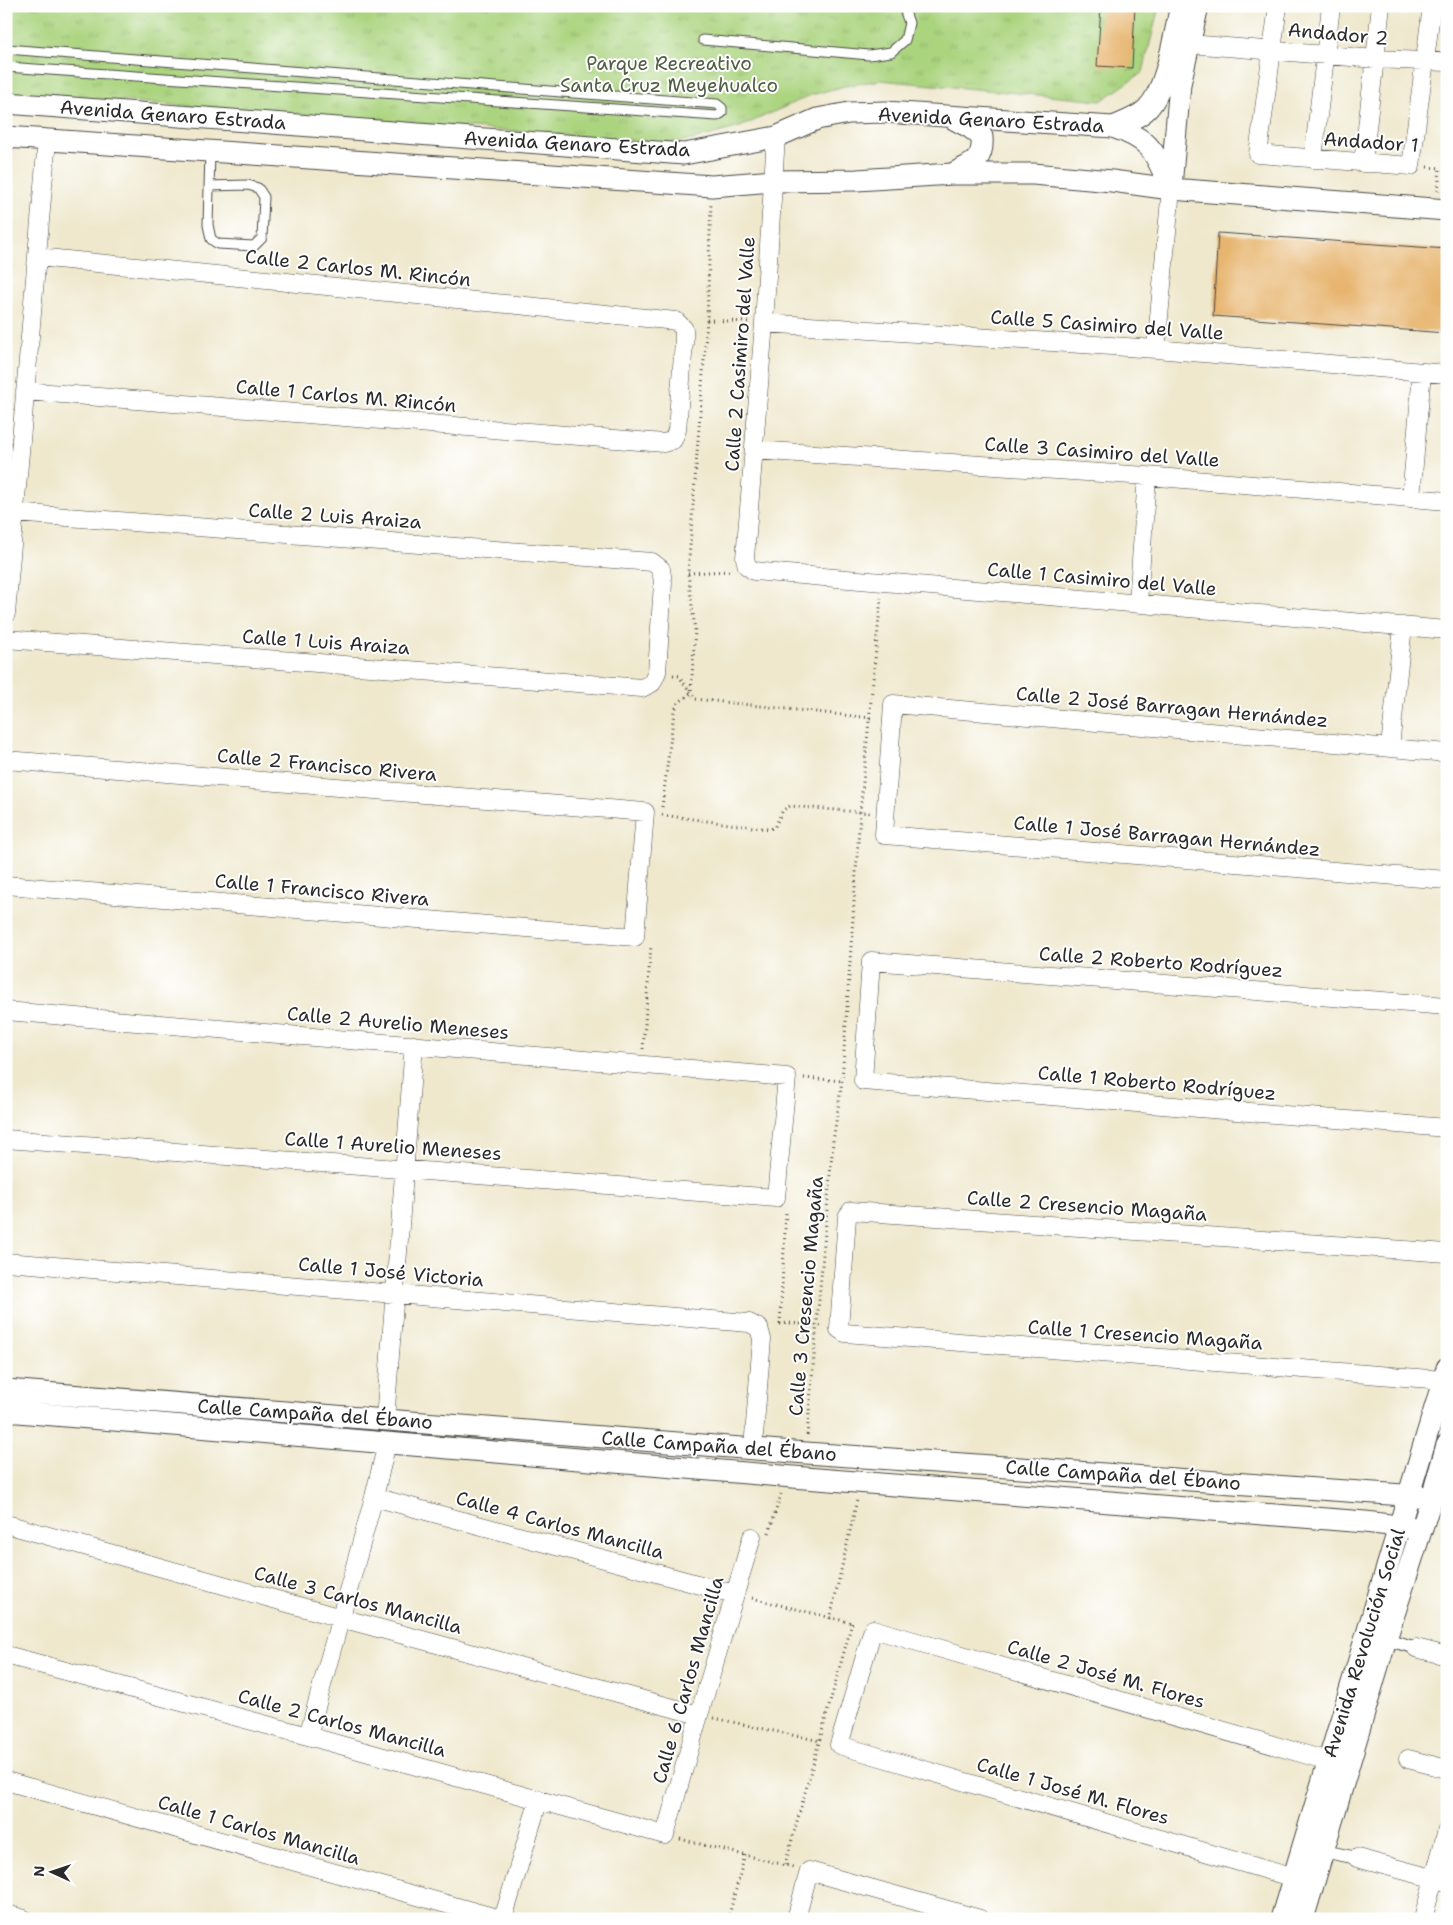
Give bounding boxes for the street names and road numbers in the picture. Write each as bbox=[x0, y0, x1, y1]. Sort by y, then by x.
street label: Andador 2 bbox=[1287, 17, 1389, 51]
street label: Avenida Genaro Estrada bbox=[59, 95, 287, 135]
street label: Avenida Genaro Estrada bbox=[877, 102, 1105, 138]
street label: Avenida Genaro Estrada bbox=[463, 126, 691, 162]
street label: Andador 1 bbox=[1322, 126, 1420, 158]
street label: Calle 2 Casimiro del Valle bbox=[719, 236, 761, 472]
street label: Calle 2 Carlos M. Rincón bbox=[244, 244, 472, 292]
street label: Calle 5 Casimiro del Valle bbox=[989, 304, 1225, 346]
street label: Calle 1 Carlos M. Rincón bbox=[235, 374, 457, 418]
street label: Calle 3 Casimiro del Valle bbox=[984, 431, 1220, 473]
street label: Calle 2 Luis Araiza bbox=[248, 497, 423, 535]
street label: Calle 1 Casimiro del Valle bbox=[986, 557, 1218, 601]
street label: Calle 1 Luis Araiza bbox=[241, 624, 411, 660]
street label: Calle 2 José Barragan Hernández bbox=[1015, 681, 1329, 733]
street label: Calle 2 Francisco Rivera bbox=[216, 743, 438, 787]
street label: Calle 1 José Barragan Hernández bbox=[1013, 810, 1321, 862]
street label: Calle 1 Francisco Rivera bbox=[214, 868, 430, 912]
street label: Calle 2 Roberto Rodríguez bbox=[1038, 941, 1284, 983]
street label: Calle 2 Aurelio Meneses bbox=[286, 1001, 510, 1045]
street label: Calle 1 Roberto Rodríguez bbox=[1037, 1060, 1277, 1106]
street label: Calle 1 Aurelio Meneses bbox=[284, 1126, 502, 1166]
street label: Calle 3 Cresencio Magaña bbox=[783, 1175, 829, 1417]
street label: Calle 2 Cresencio Magaña bbox=[966, 1185, 1208, 1227]
street label: Calle 1 José Victoria bbox=[297, 1251, 485, 1293]
street label: Calle 1 Cresencio Magaña bbox=[1027, 1314, 1263, 1356]
street label: Calle Campaña del Ébano bbox=[196, 1392, 434, 1435]
street label: Calle Campaña del Ébano bbox=[600, 1424, 838, 1467]
street label: Calle Campaña del Ébano bbox=[1004, 1453, 1242, 1496]
street label: Calle 4 Carlos Mancilla bbox=[453, 1485, 667, 1565]
street label: Avenida Revolución Social bbox=[1317, 1525, 1411, 1761]
street label: Calle 3 Carlos Mancilla bbox=[251, 1560, 465, 1640]
street label: Calle 6 Carlos Mancilla bbox=[646, 1573, 730, 1787]
street label: Calle 2 José M. Flores bbox=[1004, 1634, 1208, 1714]
street label: Calle 2 Carlos Mancilla bbox=[235, 1683, 449, 1763]
street label: Calle 1 José M. Flores bbox=[974, 1752, 1172, 1830]
street label: Calle 1 Carlos Mancilla bbox=[155, 1789, 363, 1871]

